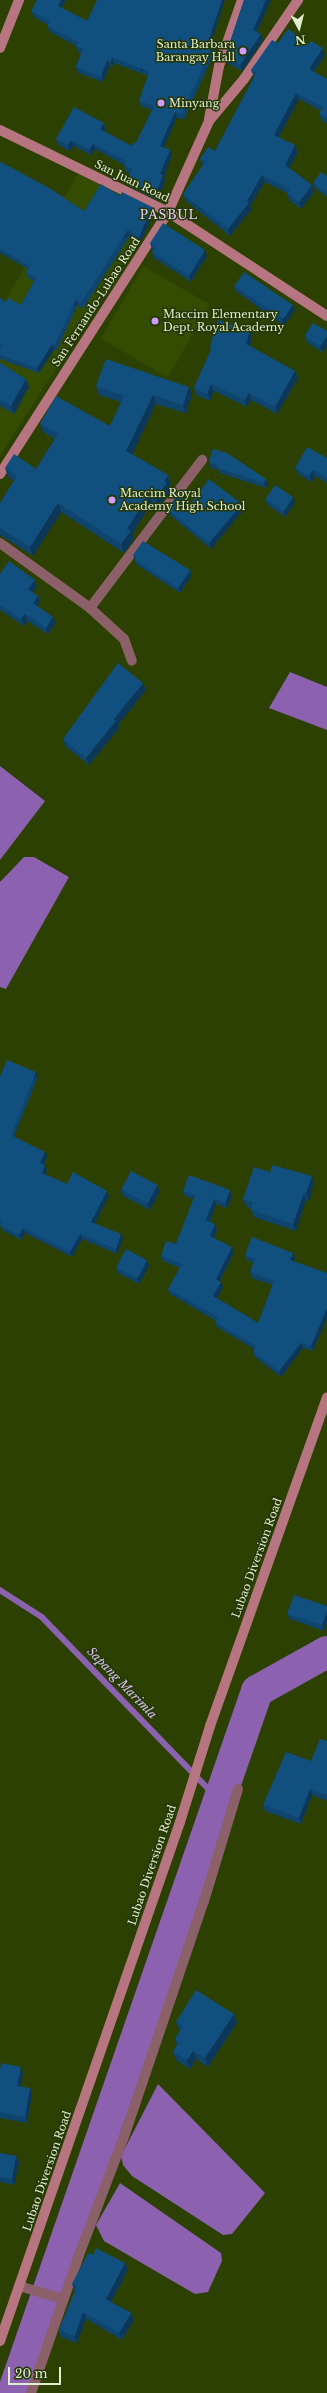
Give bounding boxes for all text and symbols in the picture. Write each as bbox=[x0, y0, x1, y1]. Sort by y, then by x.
north arrow bbox=[279, 8, 319, 48]
text: N bbox=[294, 32, 306, 47]
place label: Santa Barbara Barangay Hall bbox=[155, 38, 235, 64]
marker: Santa Barbara Barangay Hall bbox=[238, 46, 248, 56]
place label: Minyang bbox=[169, 96, 219, 110]
marker: Minyang bbox=[156, 98, 166, 108]
street label: San Juan Road bbox=[92, 157, 172, 205]
district label: PASBUL bbox=[140, 208, 198, 222]
street label: San Fernando-Lubao Road bbox=[49, 235, 143, 369]
place label: Maccim Elementary Dept. Royal Academy bbox=[163, 308, 285, 334]
marker: Maccim Elementary Dept. Royal Academy bbox=[150, 316, 160, 326]
place label: Maccim Royal Academy High School bbox=[120, 487, 246, 513]
marker: Maccim Royal Academy High School bbox=[107, 495, 117, 505]
street label: Lubao Diversion Road bbox=[229, 1496, 285, 1620]
water label: Sapang Marimla bbox=[84, 1644, 160, 1722]
street label: Lubao Diversion Road bbox=[125, 1803, 179, 1927]
street label: Lubao Diversion Road bbox=[20, 2109, 74, 2233]
scale bar bbox=[10, 2359, 63, 2385]
text: 20 m bbox=[15, 2366, 47, 2381]

